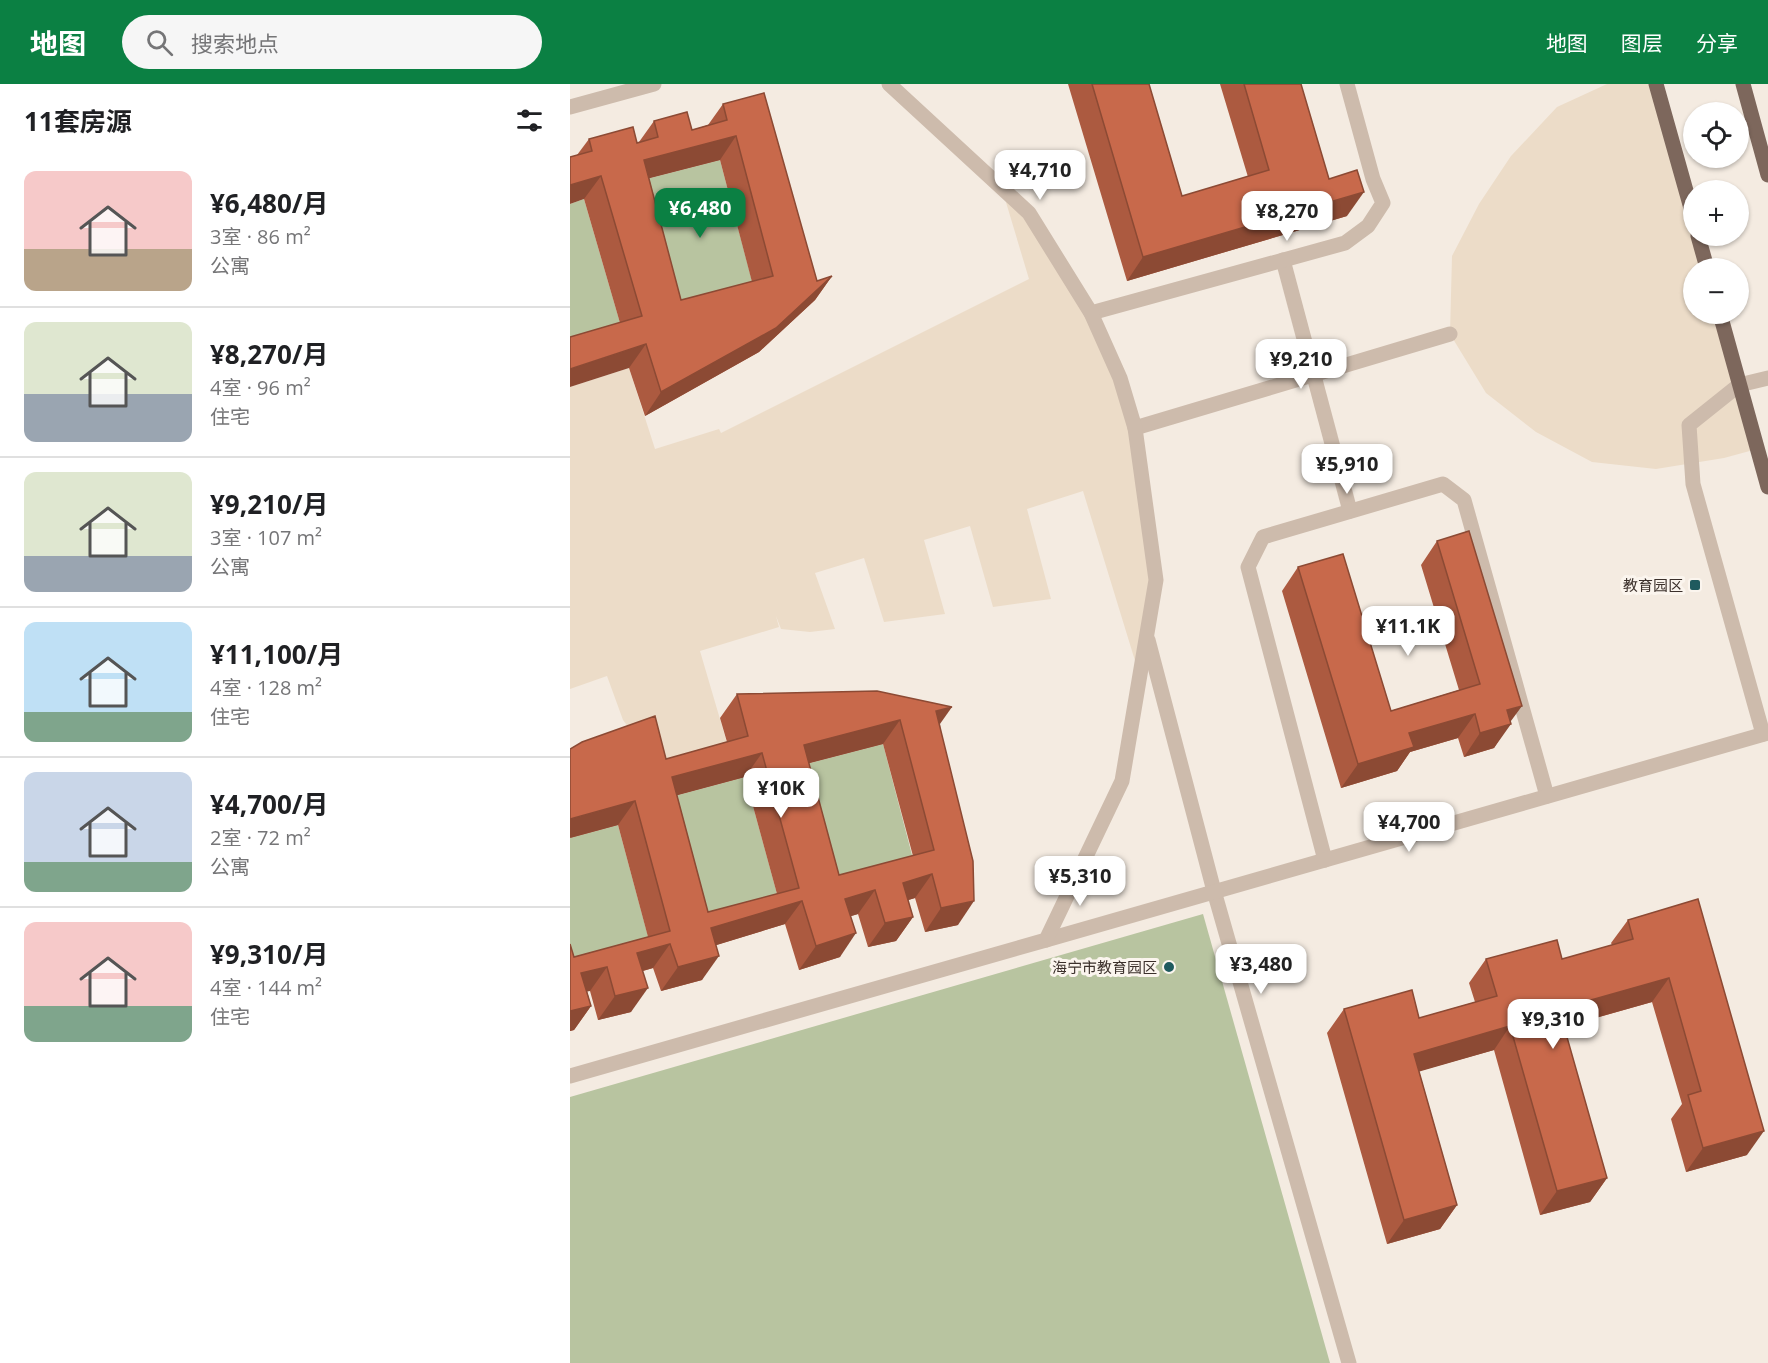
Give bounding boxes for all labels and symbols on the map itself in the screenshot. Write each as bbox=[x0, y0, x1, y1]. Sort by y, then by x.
pin: ¥4,710 bbox=[991, 150, 1089, 201]
pin: ¥6,480 bbox=[651, 188, 749, 239]
pin: ¥8,270 bbox=[1238, 191, 1336, 242]
pin: ¥9,210 bbox=[1252, 339, 1350, 390]
pin: ¥5,910 bbox=[1298, 444, 1396, 495]
place label: 教育园区 bbox=[1623, 575, 1683, 595]
marker: 教育园区 bbox=[1688, 578, 1702, 592]
pin: ¥11.1K bbox=[1359, 606, 1457, 657]
pin: ¥10K bbox=[745, 768, 817, 819]
pin: ¥4,700 bbox=[1360, 802, 1458, 853]
pin: ¥5,310 bbox=[1031, 856, 1129, 907]
pin: ¥3,480 bbox=[1212, 944, 1310, 995]
place label: 海宁市教育园区 bbox=[1052, 957, 1157, 977]
marker: 海宁市教育园区 bbox=[1162, 960, 1176, 974]
pin: ¥9,310 bbox=[1504, 999, 1602, 1050]

